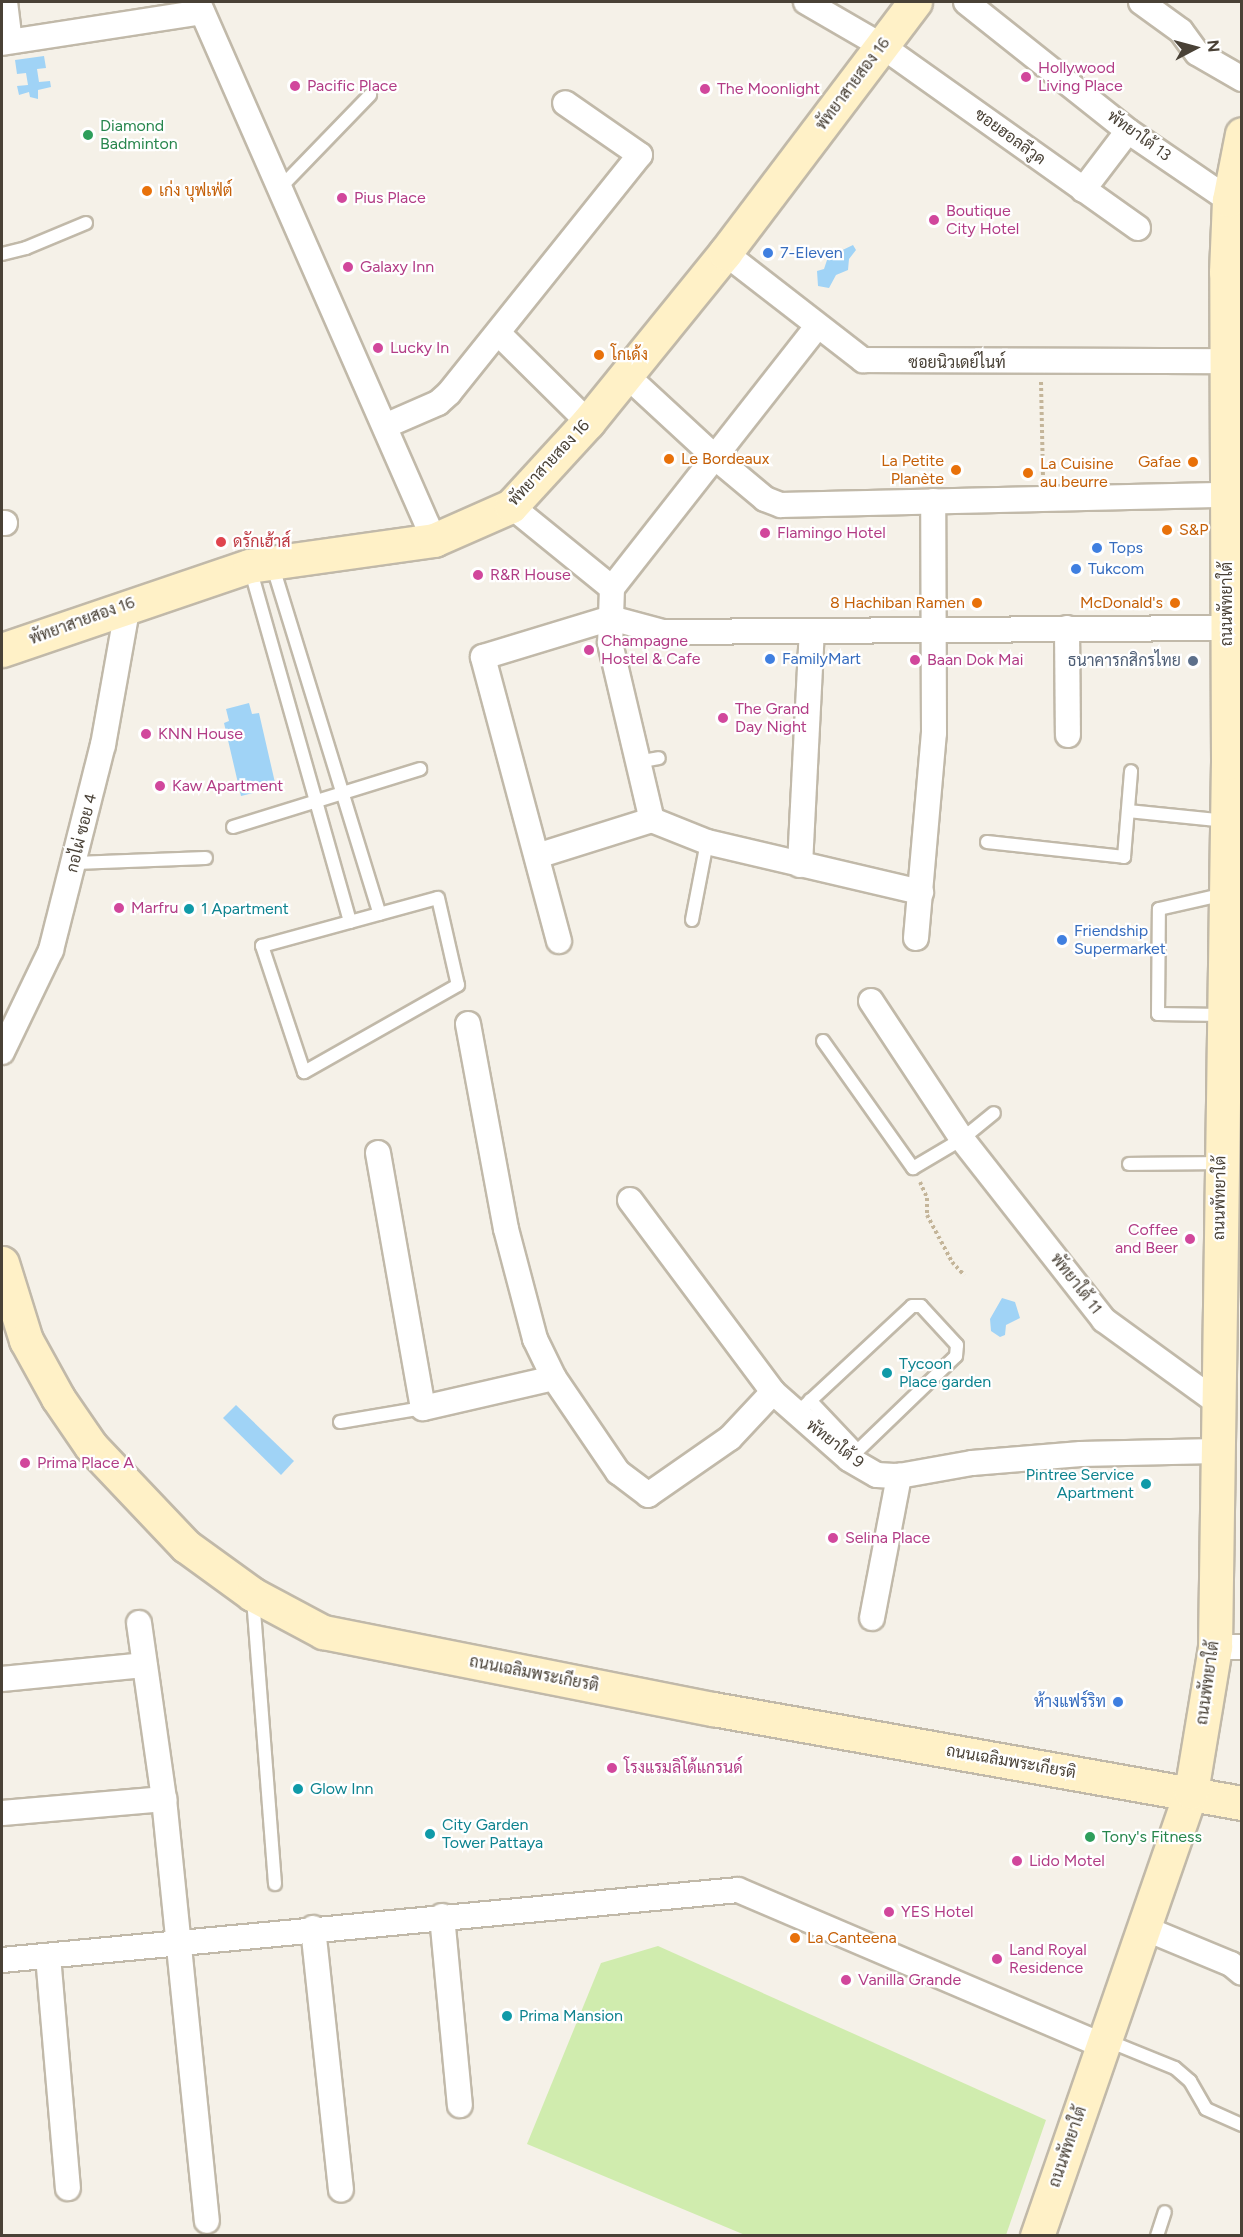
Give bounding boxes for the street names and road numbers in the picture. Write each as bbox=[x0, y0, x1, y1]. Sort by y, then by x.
street label: พัทยาสายสอง 16 bbox=[812, 34, 894, 134]
street label: ซอยฮอลลีวูด bbox=[971, 105, 1049, 169]
street label: พัทยาใต้ 13 bbox=[1103, 106, 1175, 166]
street label: ซอยนิวเดย์ไนท์ bbox=[908, 353, 1006, 373]
street label: พัทยาสายสอง 16 bbox=[504, 416, 594, 510]
street label: ถนนพัทยาใต้ bbox=[1217, 562, 1237, 646]
street label: พัทยาสายสอง 16 bbox=[27, 593, 137, 649]
street label: กอไผ่ ซอย 4 bbox=[63, 791, 101, 875]
street label: ถนนพัทยาใต้ bbox=[1210, 1156, 1230, 1240]
street label: พัทยาใต้ 11 bbox=[1046, 1250, 1106, 1318]
street label: พัทยาใต้ 9 bbox=[802, 1416, 868, 1472]
street label: ถนนพัทยาใต้ bbox=[1193, 1640, 1223, 1726]
street label: ถนนเฉลิมพระเกียรติ bbox=[468, 1652, 600, 1696]
street label: ถนนเฉลิมพระเกียรติ bbox=[945, 1741, 1077, 1783]
street label: ถนนพัทยาใต้ bbox=[1045, 2104, 1091, 2190]

